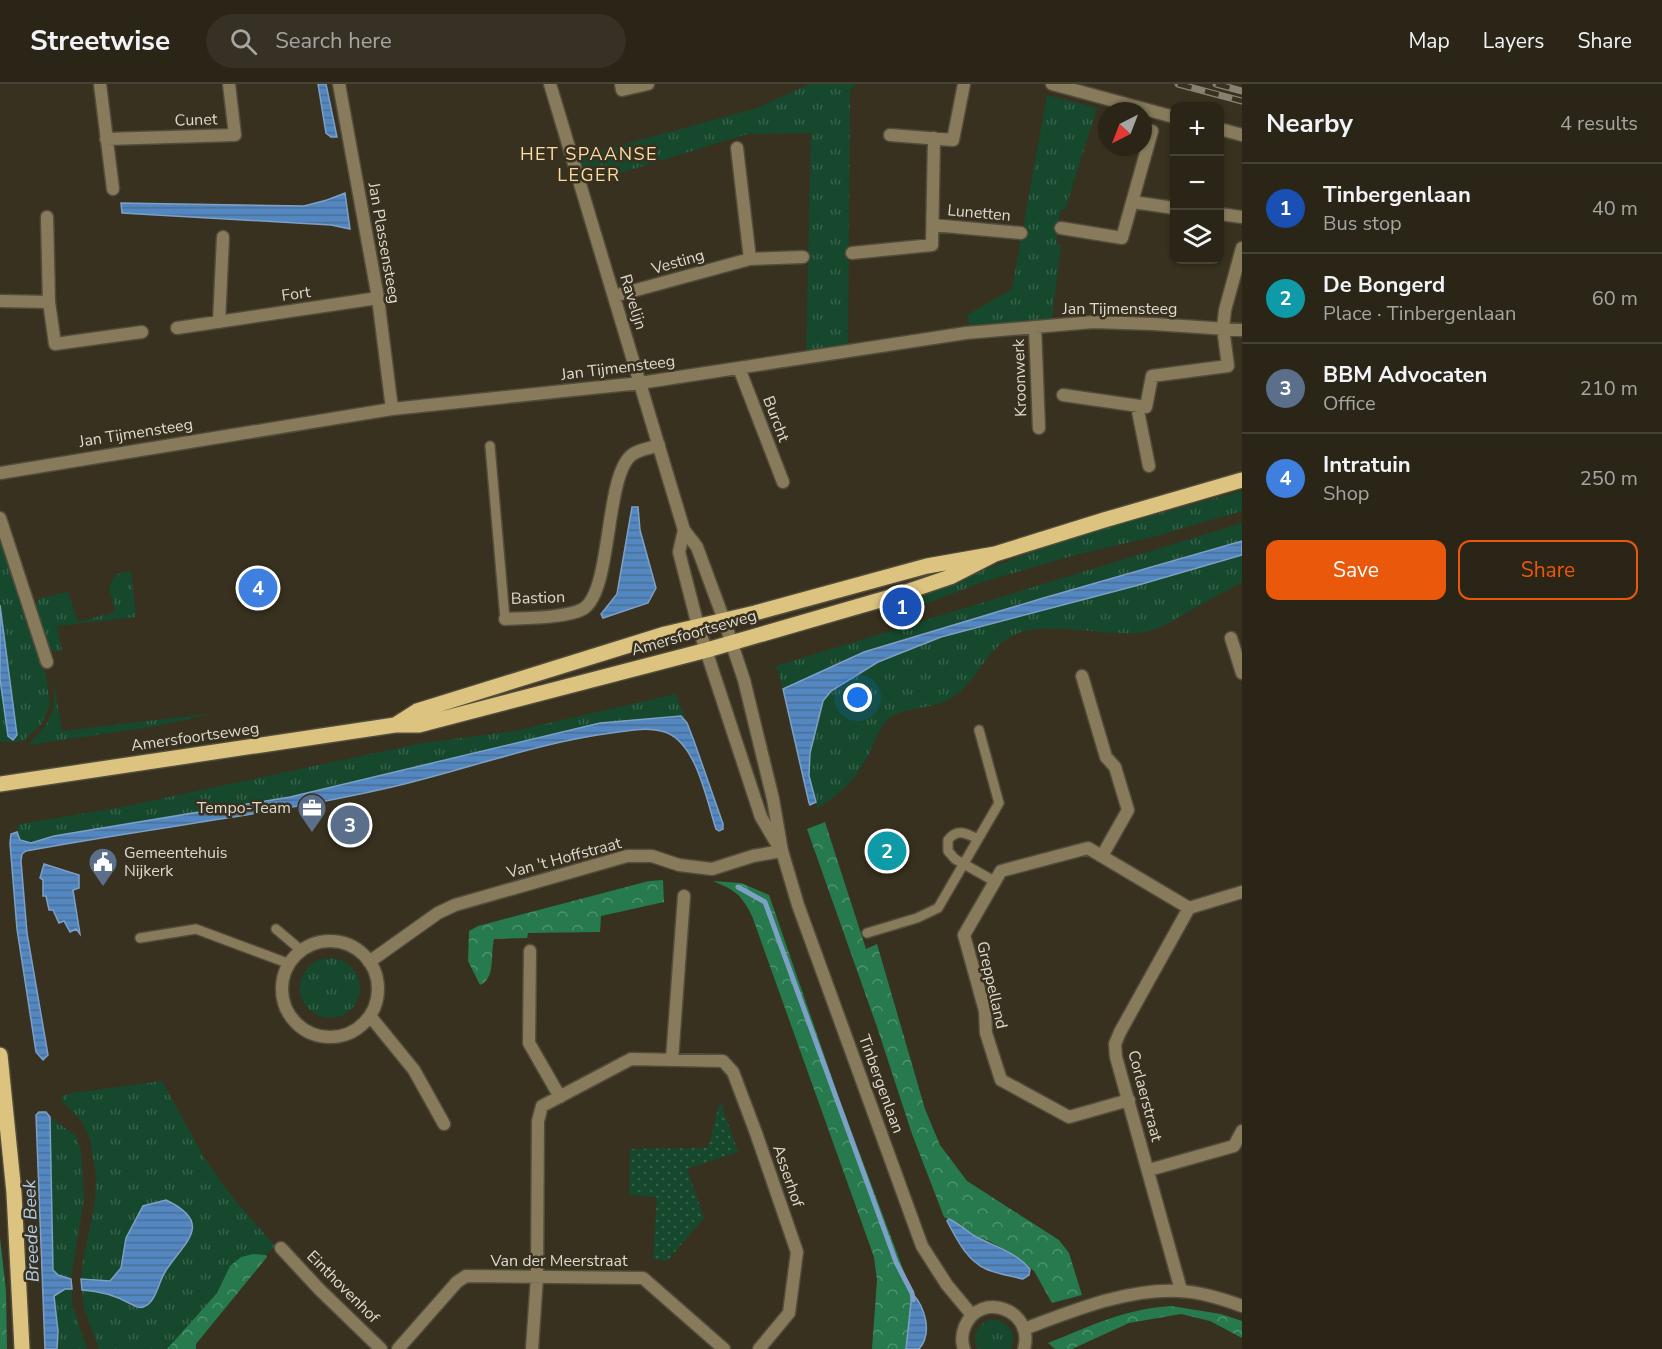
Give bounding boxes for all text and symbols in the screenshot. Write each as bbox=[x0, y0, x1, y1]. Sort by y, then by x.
search box bbox=[206, 14, 626, 68]
text: Streetwise bbox=[30, 22, 170, 60]
icon: search bbox=[227, 25, 260, 58]
text: Search here bbox=[275, 26, 392, 56]
text: Map bbox=[1408, 27, 1450, 55]
text: Layers bbox=[1483, 27, 1544, 55]
text: Share bbox=[1577, 27, 1632, 55]
north arrow bbox=[1098, 102, 1152, 156]
map controls bbox=[1170, 102, 1224, 264]
button: + bbox=[1170, 102, 1224, 156]
text: Nearby bbox=[1266, 106, 1353, 141]
street label: Cunet bbox=[174, 108, 218, 132]
text: 4 results bbox=[1560, 110, 1638, 137]
district label: HET SPAANSE LEGER bbox=[520, 142, 658, 187]
button: − bbox=[1170, 156, 1224, 210]
street label: Jan Plassensteeg bbox=[362, 180, 405, 305]
text: Tinbergenlaan bbox=[1323, 180, 1471, 210]
text: 1 bbox=[1280, 195, 1292, 222]
text: 40 m bbox=[1592, 195, 1638, 222]
street label: Lunetten bbox=[946, 199, 1012, 227]
button: layers bbox=[1170, 210, 1224, 264]
text: Bus stop bbox=[1323, 210, 1402, 237]
street label: Vesting bbox=[648, 244, 707, 280]
text: De Bongerd bbox=[1323, 270, 1445, 300]
street label: Ravelijn bbox=[614, 272, 652, 332]
street label: Fort bbox=[280, 281, 312, 307]
text: 2 bbox=[1280, 285, 1292, 312]
text: 60 m bbox=[1592, 285, 1638, 312]
street label: Jan Tijmensteeg bbox=[1062, 298, 1177, 320]
text: Place · Tinbergenlaan bbox=[1323, 300, 1516, 327]
street label: Kroonwerk bbox=[1008, 338, 1032, 417]
street label: Jan Tijmensteeg bbox=[559, 350, 676, 386]
text: BBM Advocaten bbox=[1323, 360, 1487, 390]
text: 3 bbox=[1280, 375, 1292, 402]
text: 210 m bbox=[1580, 375, 1638, 402]
text: Office bbox=[1323, 390, 1376, 417]
street label: Burcht bbox=[757, 393, 795, 445]
street label: Jan Tijmensteeg bbox=[77, 413, 194, 453]
text: Intratuin bbox=[1323, 450, 1411, 480]
text: 4 bbox=[1280, 465, 1292, 492]
text: 250 m bbox=[1580, 465, 1638, 492]
text: Shop bbox=[1323, 480, 1369, 507]
button: Save bbox=[1266, 540, 1446, 600]
button: Share bbox=[1458, 540, 1638, 600]
pin: 4 bbox=[238, 566, 278, 610]
pin: 1 bbox=[882, 584, 922, 630]
street label: Bastion bbox=[511, 586, 565, 610]
street label: Amersfoortseweg bbox=[629, 605, 759, 661]
your location bbox=[843, 683, 872, 712]
street label: Amersfoortseweg bbox=[129, 717, 261, 757]
office icon: Tempo-Team bbox=[296, 792, 328, 834]
place label: Tempo-Team bbox=[197, 797, 291, 819]
pin: 3 bbox=[330, 802, 370, 848]
pin: 2 bbox=[868, 828, 906, 873]
street label: Van 't Hoffstraat bbox=[503, 832, 624, 884]
place label: Gemeentehuis Nijkerk bbox=[124, 842, 227, 882]
public building icon: Gemeentehuis Nijkerk bbox=[87, 846, 119, 888]
street label: Greppelland bbox=[971, 939, 1013, 1031]
street label: Tinbergenlaan bbox=[853, 1032, 909, 1136]
street label: Corlaerstraat bbox=[1122, 1048, 1168, 1144]
street label: Asserhof bbox=[767, 1142, 809, 1211]
water label: Breede Beek bbox=[17, 1178, 45, 1283]
street label: Einthovenhof bbox=[302, 1246, 385, 1329]
street label: Van der Meerstraat bbox=[489, 1250, 628, 1272]

